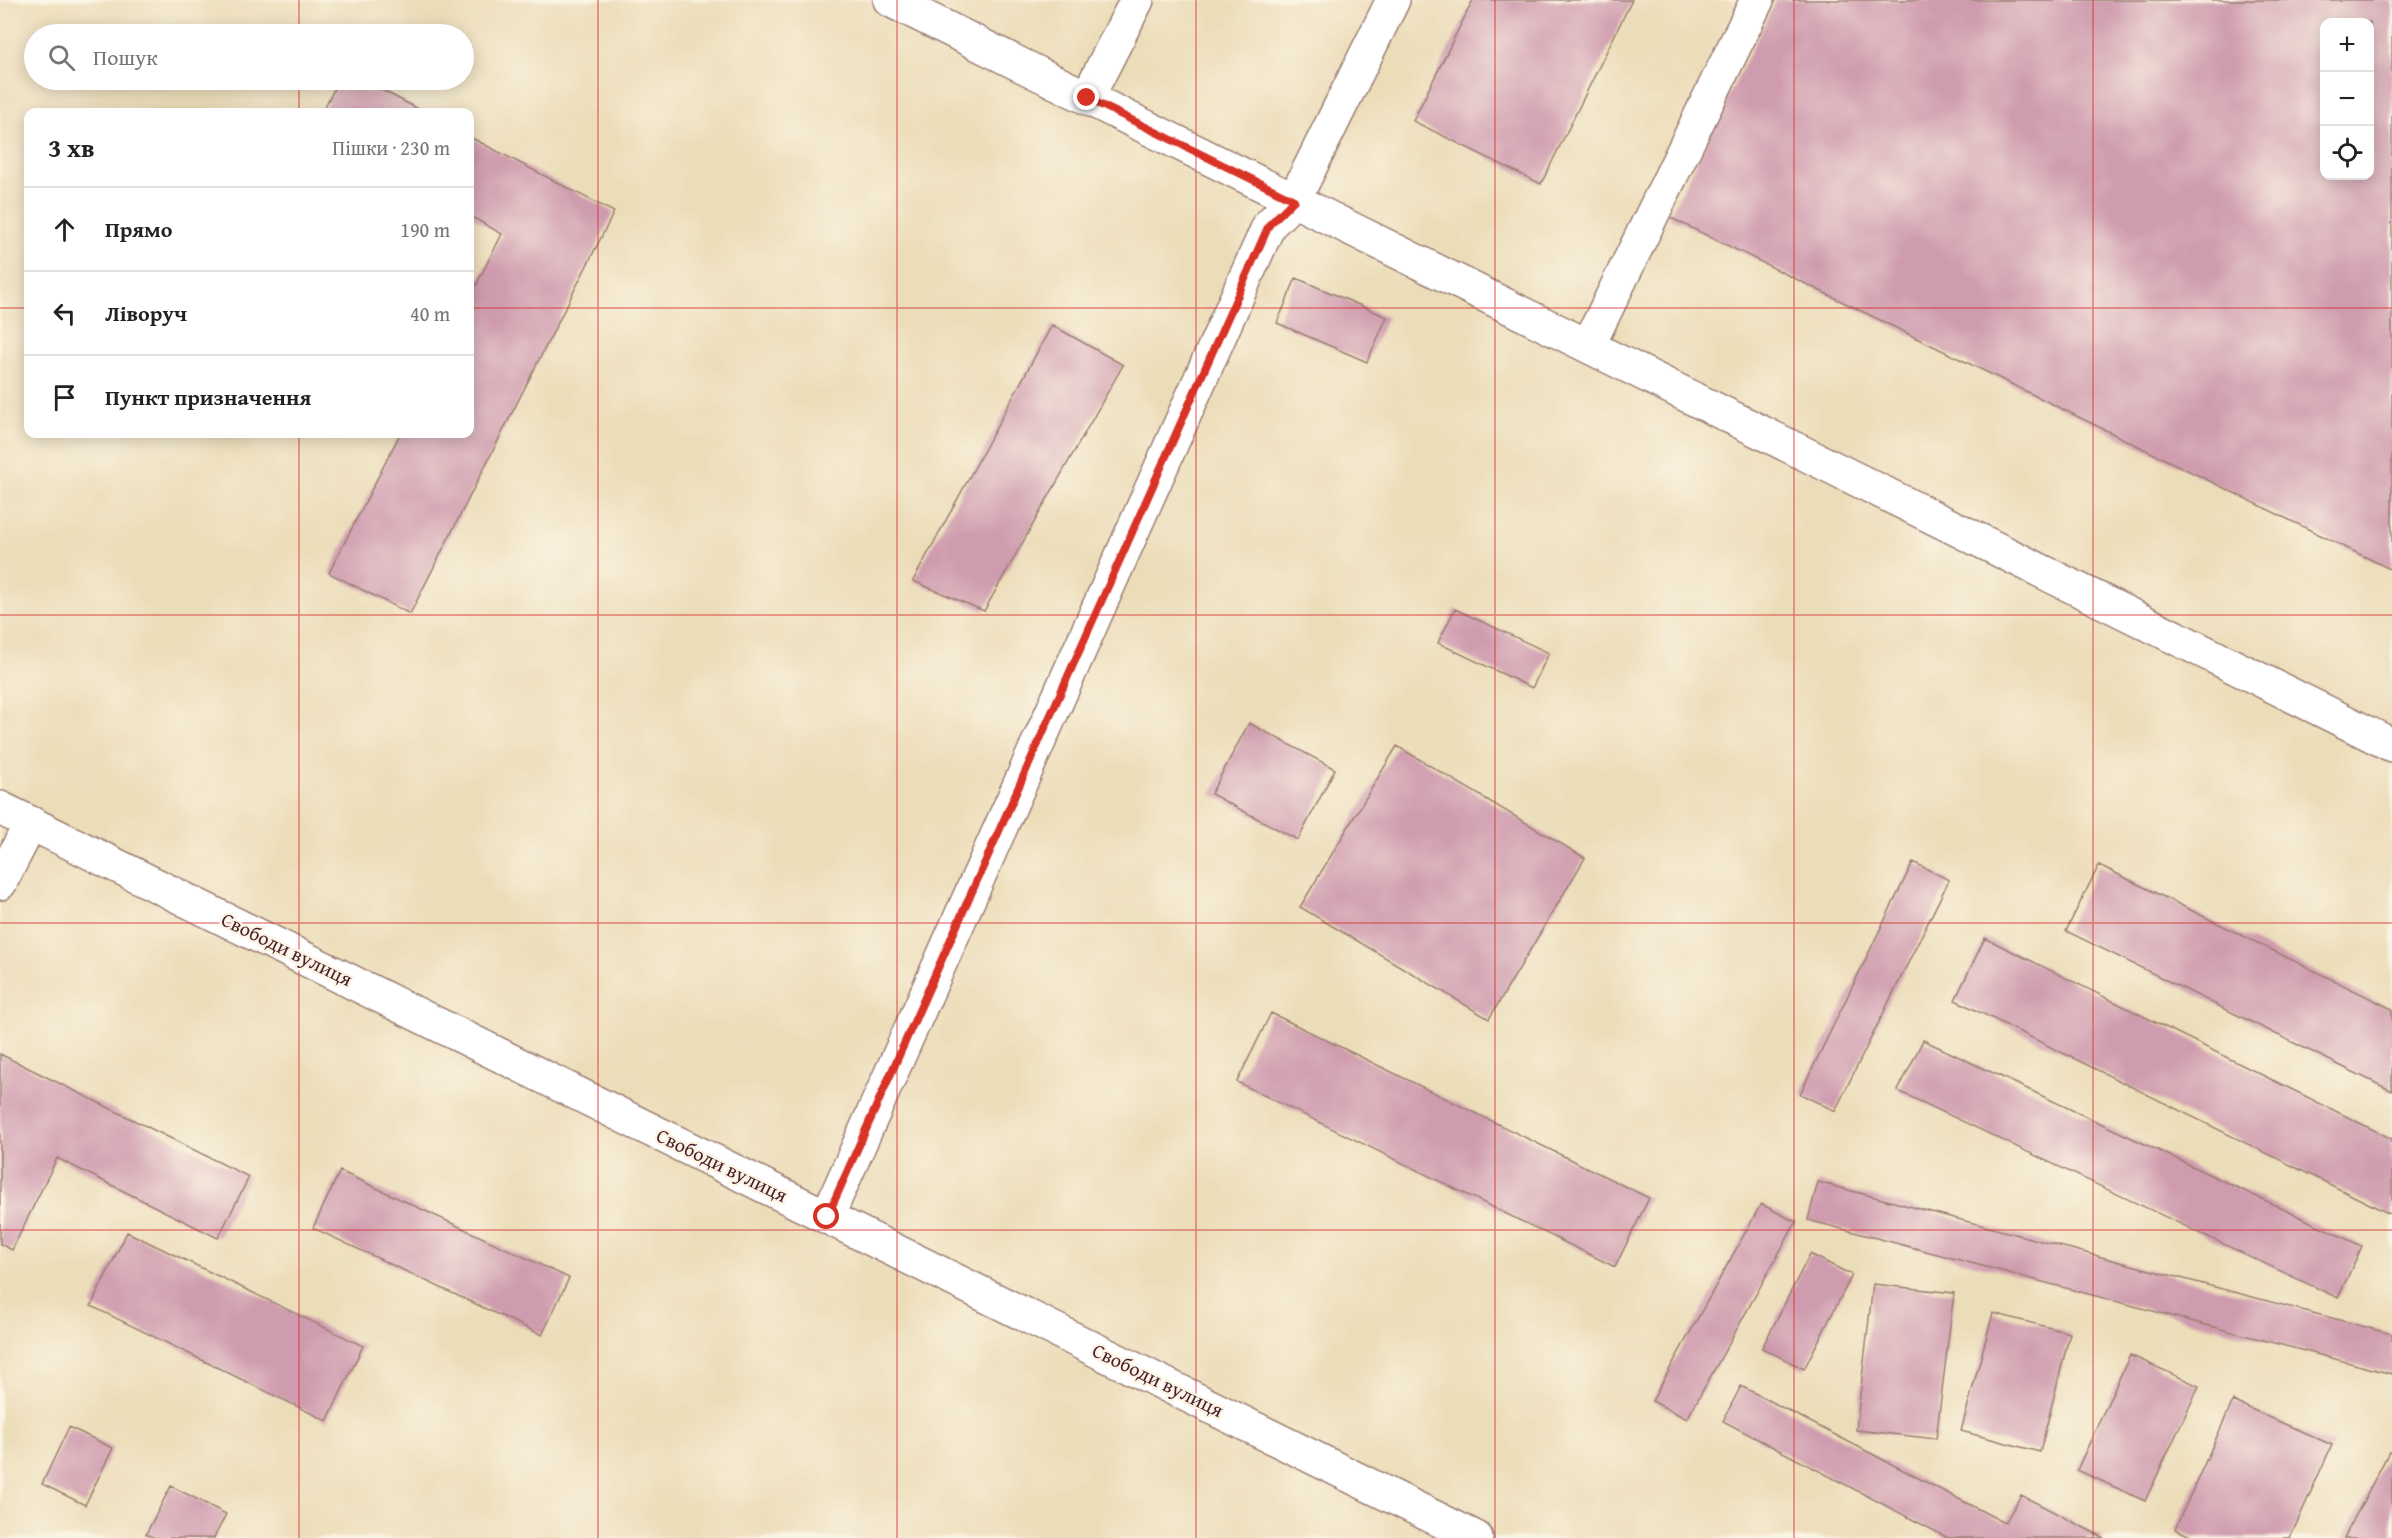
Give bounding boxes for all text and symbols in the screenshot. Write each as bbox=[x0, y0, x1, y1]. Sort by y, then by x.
map controls bbox=[2320, 18, 2374, 180]
button: + bbox=[2320, 18, 2374, 72]
search box bbox=[24, 24, 474, 90]
icon: search bbox=[45, 41, 78, 74]
text: Пошук bbox=[93, 41, 158, 73]
button: − bbox=[2320, 72, 2374, 126]
route end bbox=[1073, 84, 1099, 110]
button: locate bbox=[2320, 126, 2374, 180]
text: 3 хв bbox=[48, 128, 95, 167]
text: Пішки · 230 m bbox=[332, 133, 450, 162]
icon: ahead bbox=[48, 213, 81, 246]
text: Прямо bbox=[105, 213, 172, 245]
text: 190 m bbox=[400, 215, 450, 244]
icon: left bbox=[48, 297, 81, 330]
text: Ліворуч bbox=[105, 297, 187, 329]
text: 40 m bbox=[410, 299, 450, 328]
icon: arrive bbox=[48, 381, 81, 414]
text: Пункт призначення bbox=[105, 381, 311, 413]
street label: Свободи вулиця bbox=[217, 904, 358, 993]
street label: Свободи вулиця bbox=[652, 1120, 793, 1209]
route start bbox=[813, 1203, 839, 1229]
street label: Свободи вулиця bbox=[1088, 1335, 1229, 1424]

